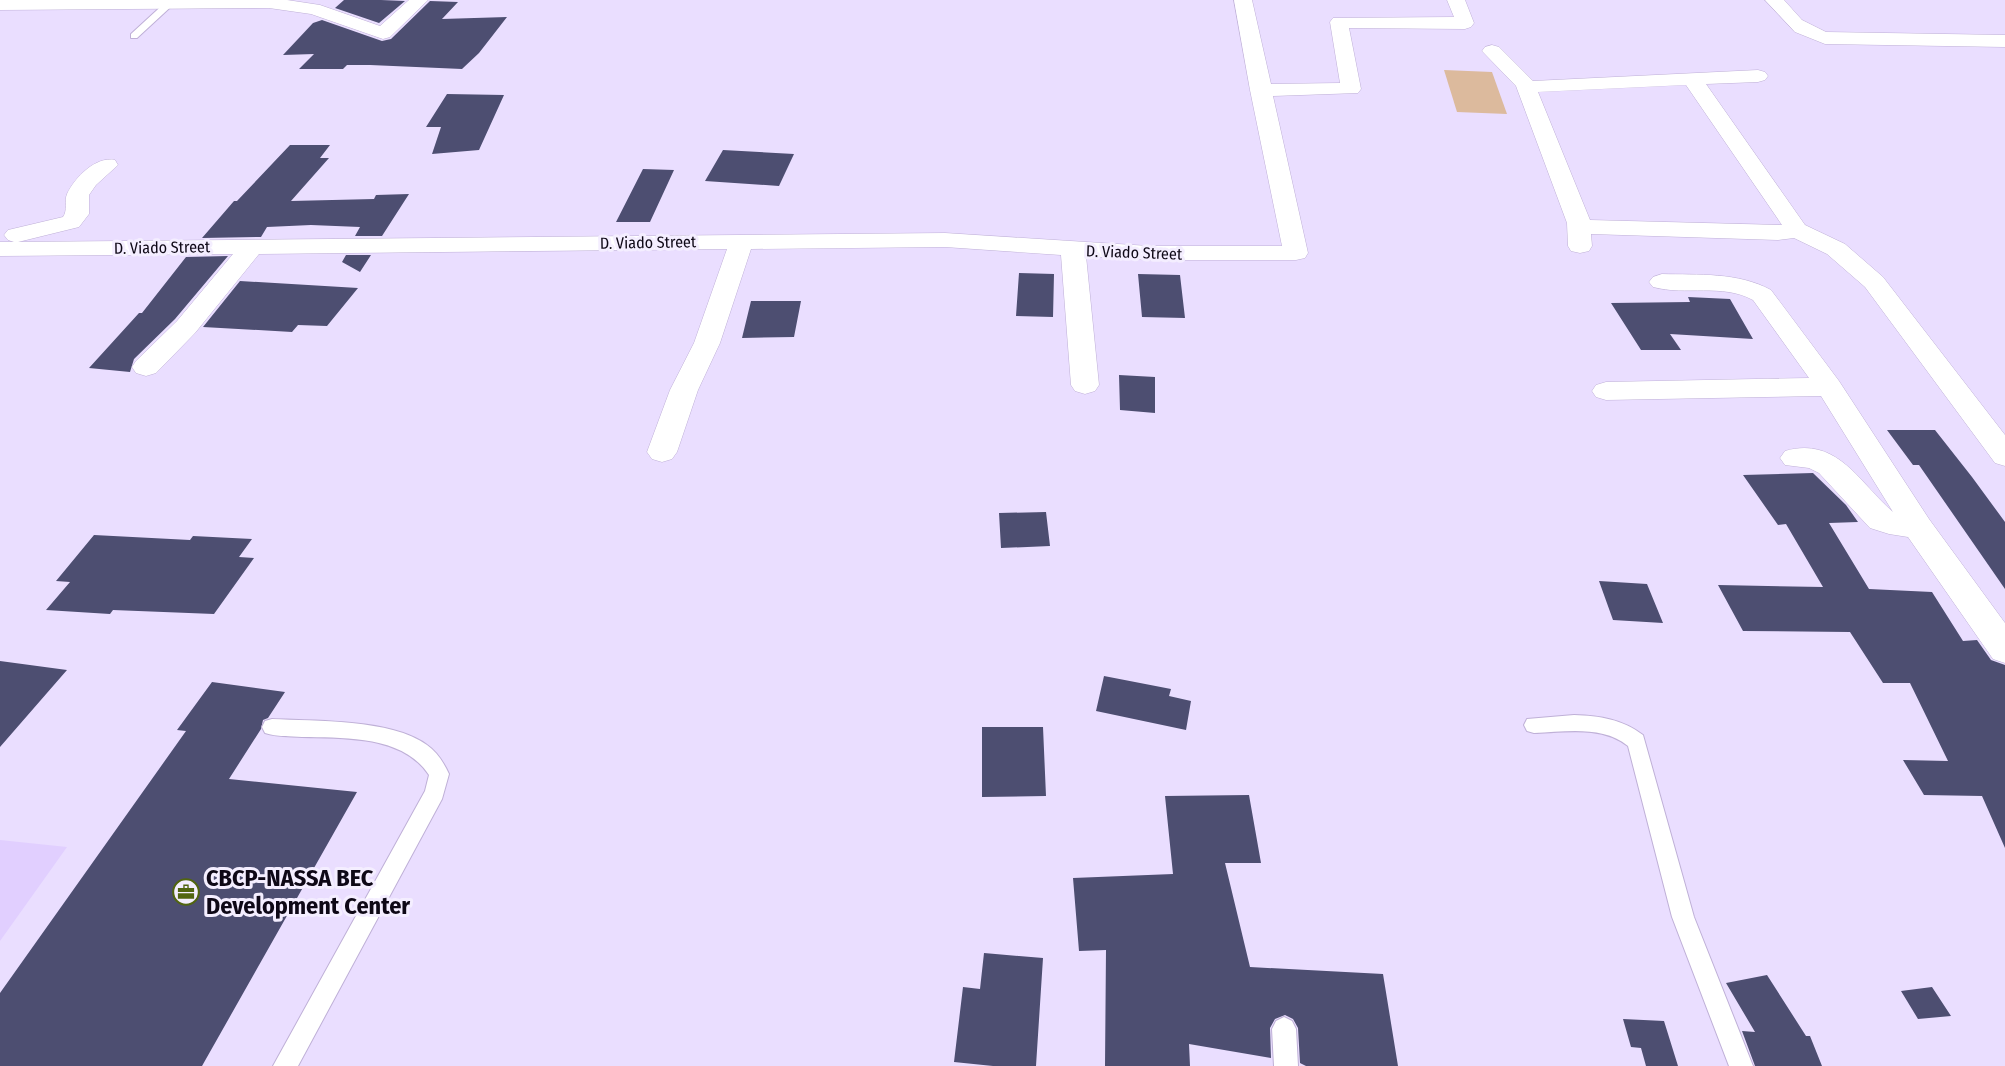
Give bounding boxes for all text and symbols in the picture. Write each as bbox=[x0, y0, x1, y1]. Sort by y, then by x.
street label: D. Viado Street bbox=[600, 232, 697, 253]
street label: D. Viado Street bbox=[114, 237, 211, 258]
street label: D. Viado Street bbox=[1086, 241, 1183, 264]
place label: CBCP-NASSA BEC Development Center bbox=[206, 864, 410, 920]
office icon: CBCP-NASSA BEC Development Center bbox=[171, 877, 201, 907]

